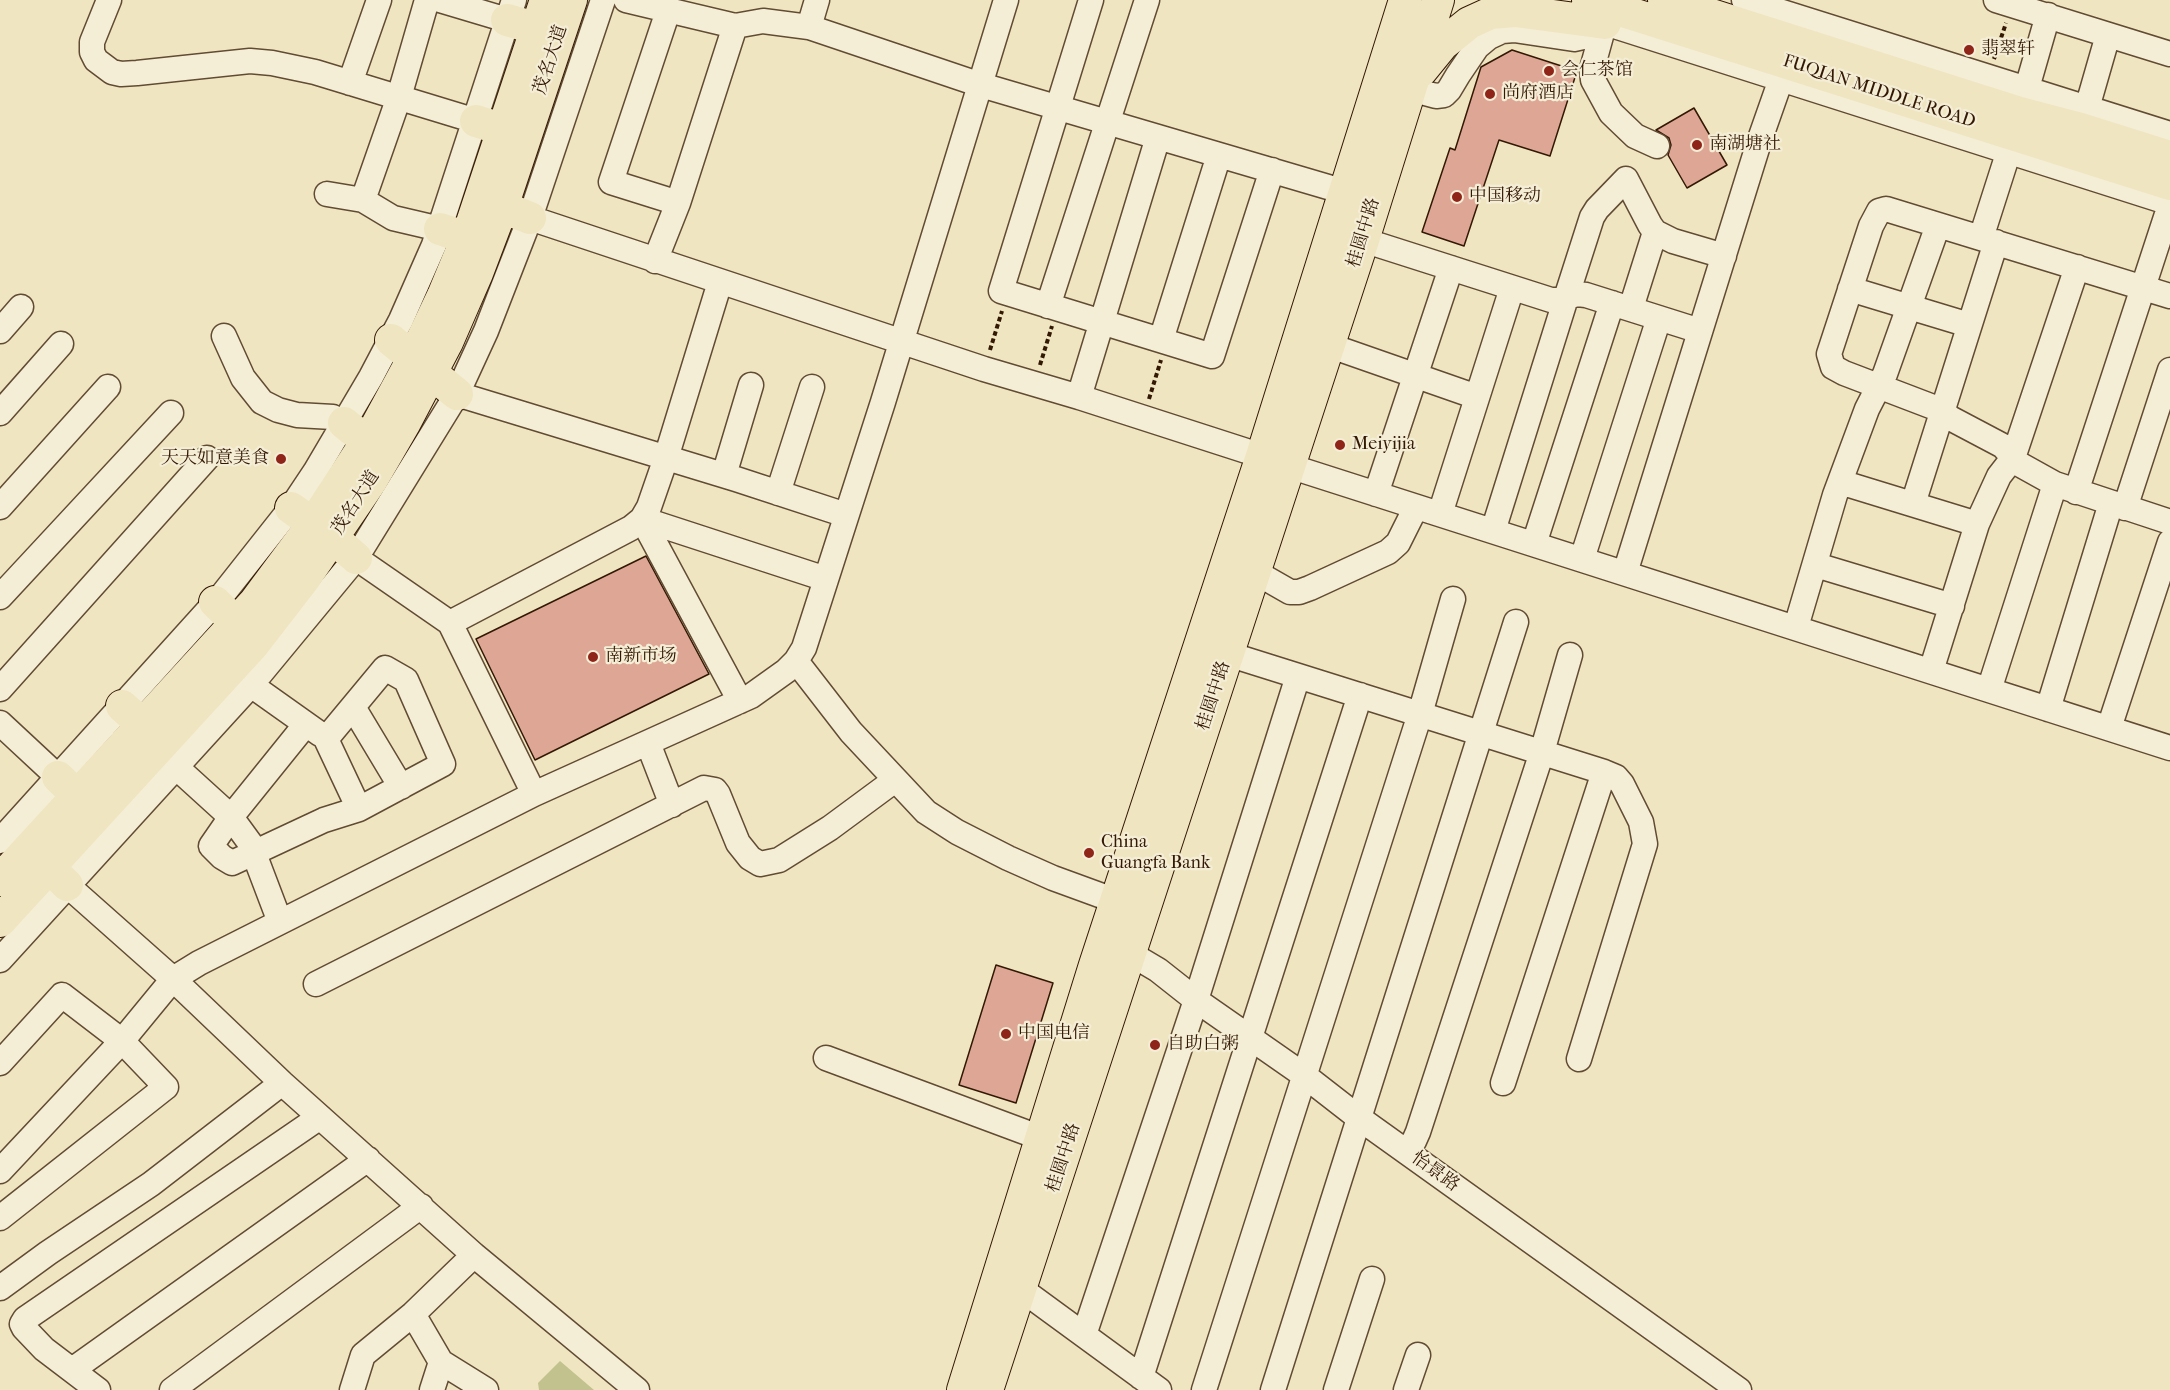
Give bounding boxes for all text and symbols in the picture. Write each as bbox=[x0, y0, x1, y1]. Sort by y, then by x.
street label: 茂名大道 bbox=[530, 22, 572, 98]
place label: 翡翠轩 bbox=[1981, 39, 2035, 61]
marker: 翡翠轩 bbox=[1962, 43, 1976, 57]
street label: FUQIAN MIDDLE ROAD bbox=[1780, 51, 1978, 133]
place label: 会仁茶馆 bbox=[1561, 60, 1633, 82]
marker: 会仁茶馆 bbox=[1542, 64, 1556, 78]
place label: 尚府酒店 bbox=[1502, 83, 1574, 105]
marker: 尚府酒店 bbox=[1483, 87, 1497, 101]
place label: 南湖塘社 bbox=[1709, 134, 1781, 156]
marker: 南湖塘社 bbox=[1690, 138, 1704, 152]
place label: 中国移动 bbox=[1469, 186, 1541, 208]
marker: 中国移动 bbox=[1450, 190, 1464, 204]
street label: 桂圆中路 bbox=[1343, 195, 1385, 271]
place label: Meiyijia bbox=[1352, 434, 1415, 456]
marker: Meiyijia bbox=[1333, 438, 1347, 452]
place label: 天天如意美食 bbox=[161, 448, 269, 470]
marker: 天天如意美食 bbox=[274, 452, 288, 466]
street label: 茂名大道 bbox=[327, 467, 385, 539]
place label: 南新市场 bbox=[605, 646, 677, 668]
marker: 南新市场 bbox=[586, 650, 600, 664]
street label: 桂圆中路 bbox=[1193, 658, 1235, 734]
place label: China Guangfa Bank bbox=[1101, 832, 1210, 874]
marker: China Guangfa Bank bbox=[1082, 846, 1096, 860]
place label: 中国电信 bbox=[1018, 1023, 1090, 1045]
marker: 中国电信 bbox=[999, 1027, 1013, 1041]
place label: 自助白粥 bbox=[1167, 1034, 1239, 1056]
marker: 自助白粥 bbox=[1148, 1038, 1162, 1052]
street label: 桂圆中路 bbox=[1043, 1120, 1085, 1196]
street label: 怡景路 bbox=[1407, 1147, 1463, 1197]

